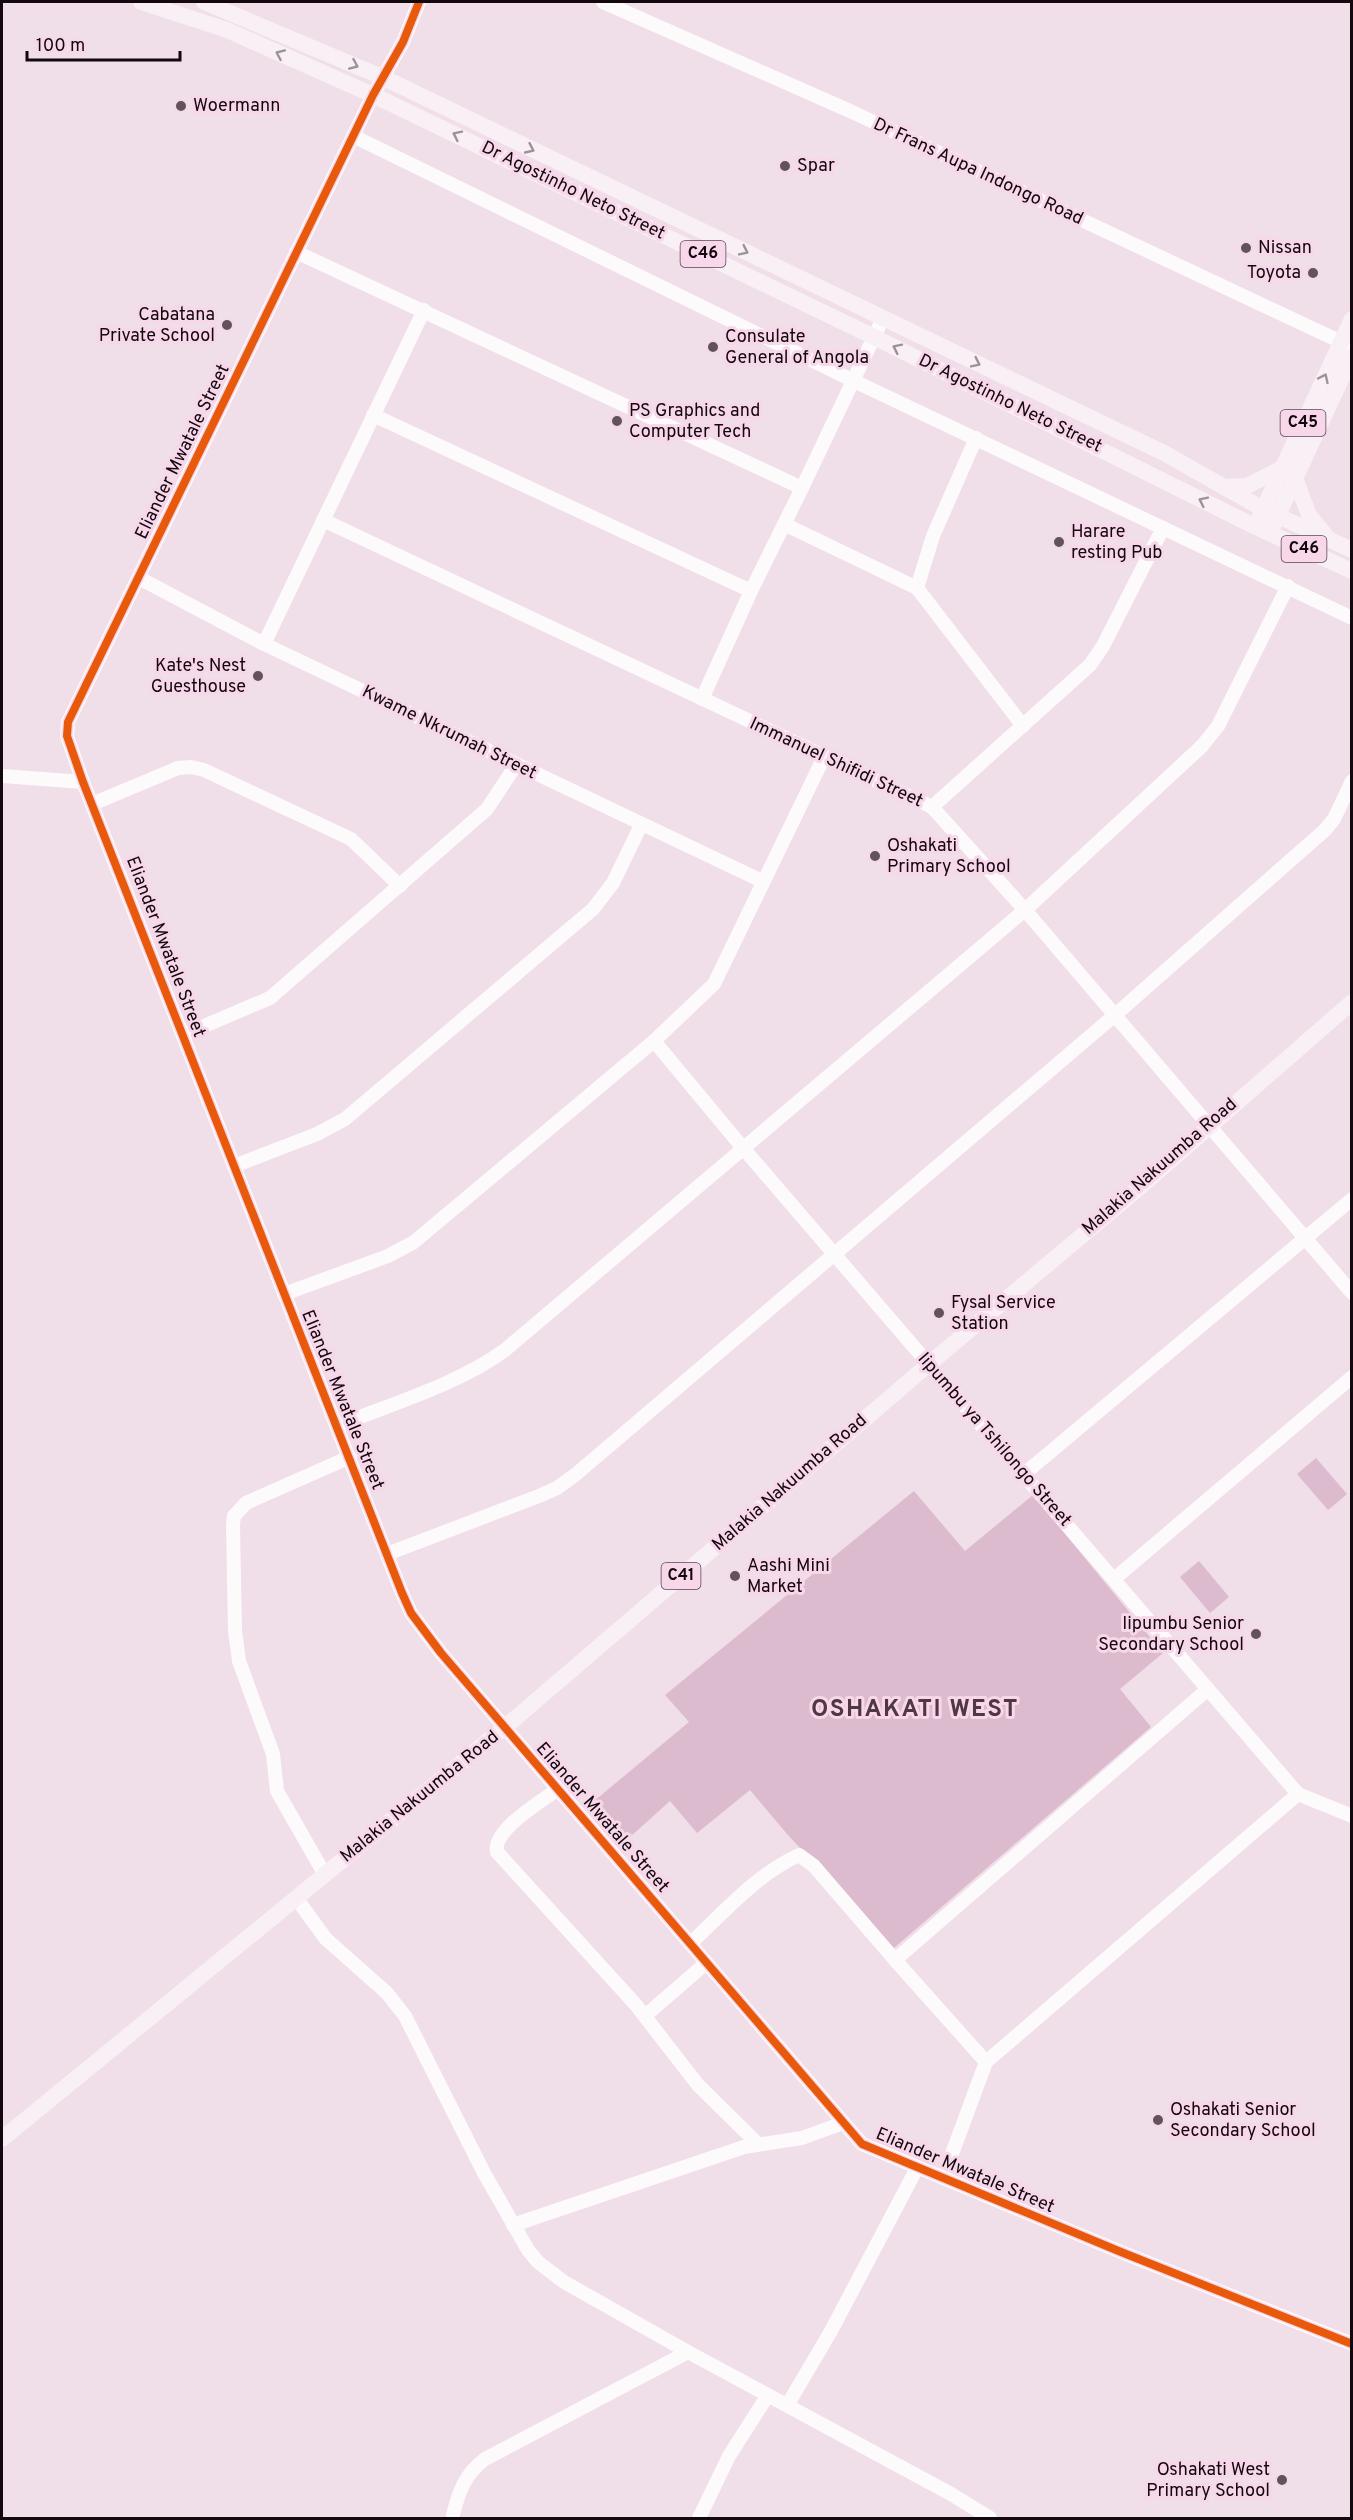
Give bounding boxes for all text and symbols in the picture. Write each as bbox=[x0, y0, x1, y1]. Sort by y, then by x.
scale bar bbox=[27, 24, 180, 62]
text: 100 m bbox=[36, 35, 85, 58]
one-way arrow bbox=[275, 49, 286, 61]
one-way arrow bbox=[348, 58, 359, 70]
place label: Woermann bbox=[193, 95, 280, 118]
marker: Woermann bbox=[174, 99, 188, 113]
street label: Dr Frans Aupa Indongo Road bbox=[869, 113, 1087, 231]
one-way arrow bbox=[452, 131, 463, 143]
street label: Dr Agostinho Neto Street bbox=[477, 136, 669, 246]
one-way arrow bbox=[523, 142, 534, 154]
place label: Spar bbox=[797, 155, 835, 178]
marker: Spar bbox=[778, 159, 792, 173]
place label: Nissan bbox=[1258, 237, 1312, 260]
road number: C46 bbox=[680, 241, 726, 267]
marker: Nissan bbox=[1239, 241, 1253, 255]
one-way arrow bbox=[738, 244, 749, 256]
place label: Toyota bbox=[1247, 262, 1301, 285]
marker: Toyota bbox=[1306, 266, 1320, 280]
place label: Cabatana Private School bbox=[99, 304, 215, 348]
marker: Cabatana Private School bbox=[220, 318, 234, 332]
place label: Consulate General of Angola bbox=[725, 326, 869, 370]
marker: Consulate General of Angola bbox=[706, 340, 720, 354]
one-way arrow bbox=[893, 344, 903, 355]
street label: Dr Agostinho Neto Street bbox=[914, 349, 1106, 459]
one-way arrow bbox=[970, 356, 981, 368]
street label: Eliander Mwatale Street bbox=[131, 361, 235, 543]
one-way arrow bbox=[1316, 373, 1328, 384]
place label: PS Graphics and Computer Tech bbox=[629, 400, 760, 444]
road number: C45 bbox=[1280, 410, 1326, 436]
marker: PS Graphics and Computer Tech bbox=[610, 414, 624, 428]
one-way arrow bbox=[1199, 496, 1210, 508]
place label: Harare resting Pub bbox=[1071, 521, 1162, 565]
marker: Harare resting Pub bbox=[1052, 535, 1066, 549]
road number: C46 bbox=[1282, 536, 1326, 562]
place label: Kate's Nest Guesthouse bbox=[151, 655, 246, 699]
marker: Kate's Nest Guesthouse bbox=[251, 669, 265, 683]
street label: Kwame Nkrumah Street bbox=[358, 681, 540, 785]
street label: Immanuel Shifidi Street bbox=[746, 713, 926, 813]
place label: Oshakati Primary School bbox=[887, 835, 1011, 879]
marker: Oshakati Primary School bbox=[868, 849, 882, 863]
street label: Eliander Mwatale Street bbox=[120, 853, 210, 1041]
street label: Malakia Nakuumba Road bbox=[1078, 1093, 1242, 1241]
place label: Fysal Service Station bbox=[951, 1292, 1056, 1336]
marker: Fysal Service Station bbox=[932, 1306, 946, 1320]
street label: Eliander Mwatale Street bbox=[295, 1307, 389, 1493]
street label: Iipumbu ya Tshilongo Street bbox=[912, 1348, 1076, 1532]
street label: Malakia Nakuumba Road bbox=[708, 1409, 872, 1557]
place label: Aashi Mini Market bbox=[747, 1555, 830, 1599]
road number: C41 bbox=[662, 1563, 700, 1589]
marker: Aashi Mini Market bbox=[728, 1569, 742, 1583]
place label: Iipumbu Senior Secondary School bbox=[1098, 1613, 1244, 1657]
marker: Iipumbu Senior Secondary School bbox=[1249, 1627, 1263, 1641]
district label: OSHAKATI WEST bbox=[811, 1695, 1019, 1725]
street label: Malakia Nakuumba Road bbox=[336, 1726, 504, 1868]
street label: Eliander Mwatale Street bbox=[530, 1738, 674, 1898]
place label: Oshakati Senior Secondary School bbox=[1170, 2099, 1316, 2143]
marker: Oshakati Senior Secondary School bbox=[1151, 2113, 1165, 2127]
street label: Eliander Mwatale Street bbox=[872, 2123, 1058, 2219]
place label: Oshakati West Primary School bbox=[1146, 2459, 1270, 2503]
marker: Oshakati West Primary School bbox=[1275, 2473, 1289, 2487]

